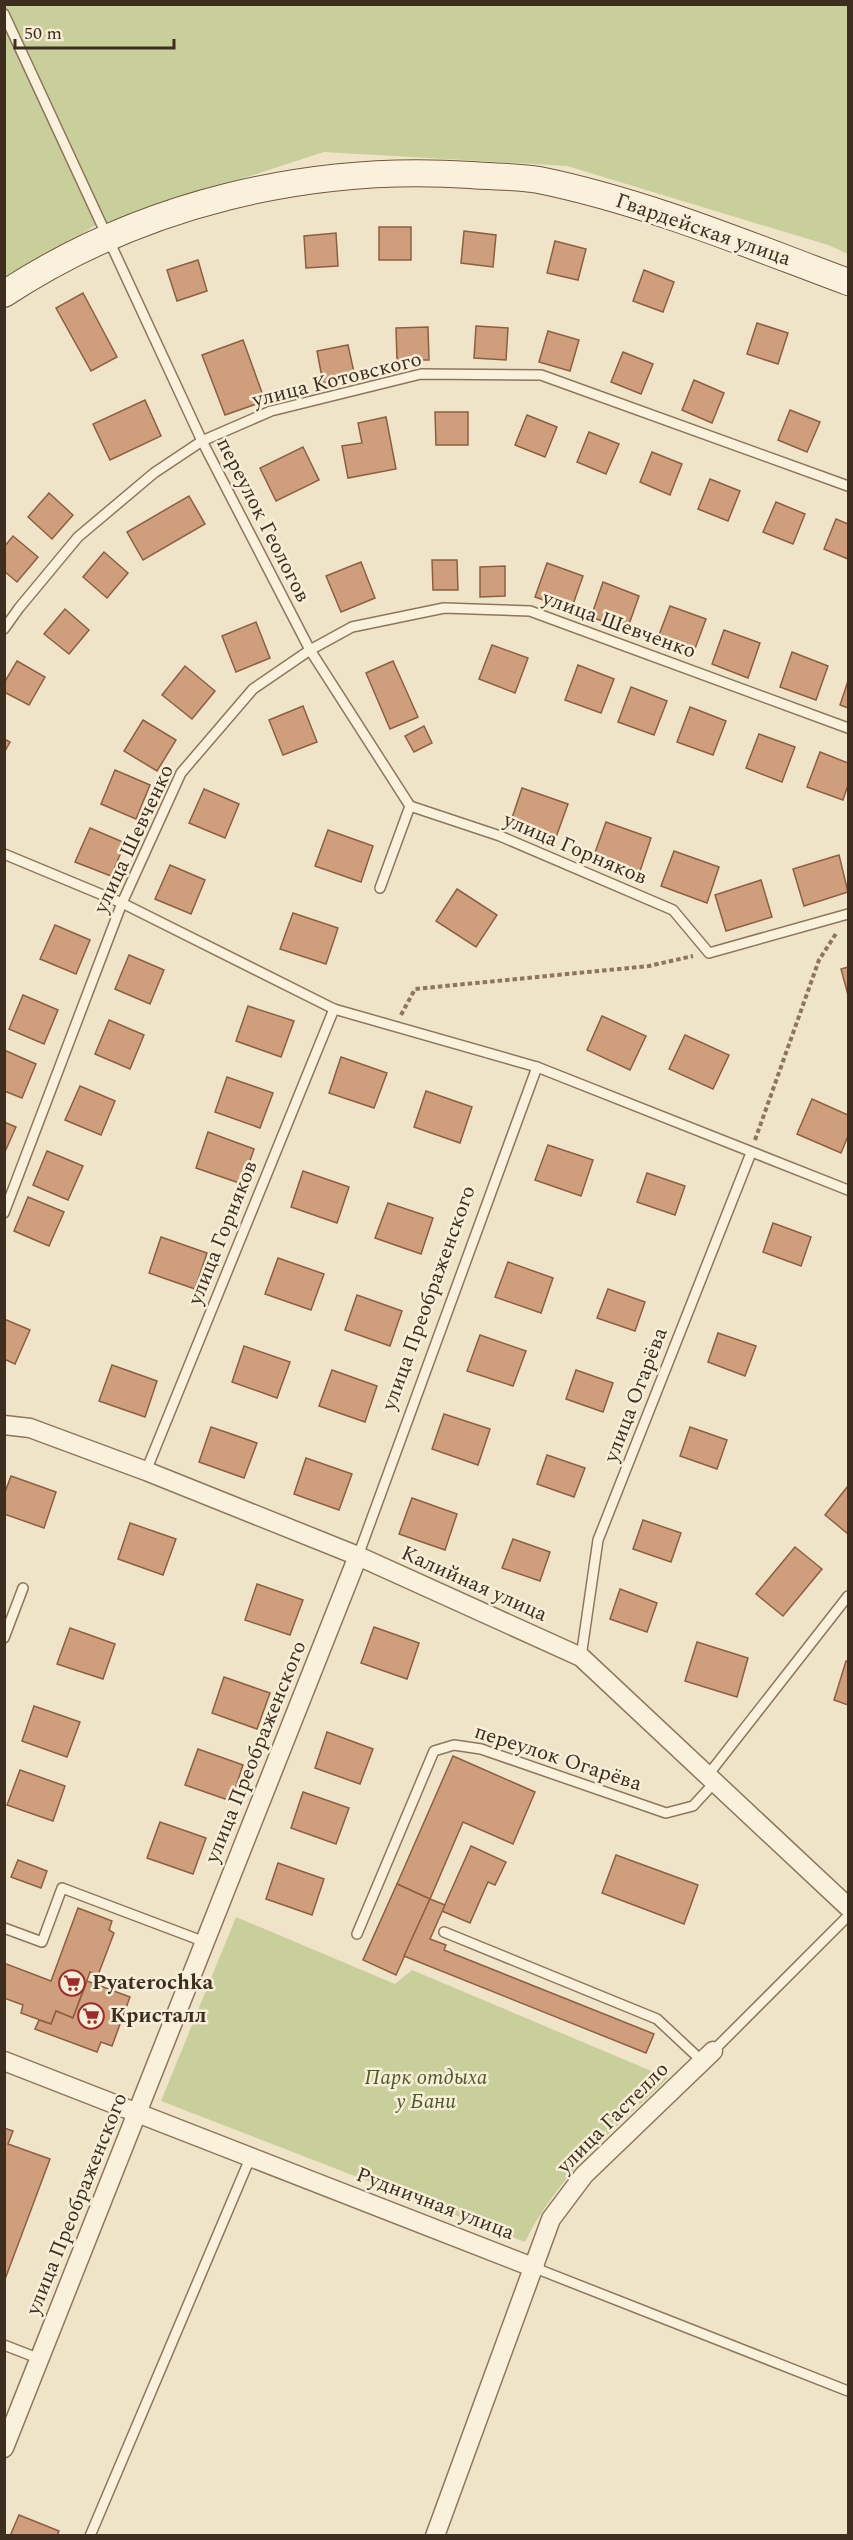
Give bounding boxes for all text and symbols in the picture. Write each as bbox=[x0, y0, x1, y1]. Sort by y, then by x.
scale bar bbox=[15, 12, 174, 50]
text: 50 m bbox=[24, 20, 62, 47]
street label: Гвардейская улица bbox=[611, 185, 796, 275]
street label: улица Котовского bbox=[248, 343, 425, 417]
street label: переулок Геологов bbox=[208, 432, 318, 608]
street label: улица Шевченко bbox=[537, 582, 700, 668]
street label: улица Шевченко bbox=[85, 759, 183, 920]
street label: улица Горняков bbox=[497, 804, 652, 894]
street label: улица Горняков bbox=[179, 1156, 267, 1311]
street label: улица Преображенского bbox=[373, 1181, 485, 1416]
street label: улица Огарёва bbox=[595, 1322, 677, 1468]
street label: Калийная улица bbox=[396, 1537, 553, 1631]
street label: улица Преображенского bbox=[196, 1636, 315, 1869]
street label: переулок Огарёва bbox=[470, 1716, 647, 1800]
place label: Pyaterochka bbox=[92, 1967, 214, 1999]
supermarket icon: Pyaterochka bbox=[57, 1968, 87, 1998]
place label: Кристалл bbox=[110, 2000, 207, 2032]
supermarket icon: Кристалл bbox=[76, 2001, 106, 2031]
street label: улица Гастелло bbox=[549, 2054, 677, 2182]
park label: Парк отдыха у Бани bbox=[365, 2062, 488, 2118]
street label: улица Преображенского bbox=[17, 2088, 136, 2321]
street label: Рудничная улица bbox=[351, 2159, 520, 2249]

